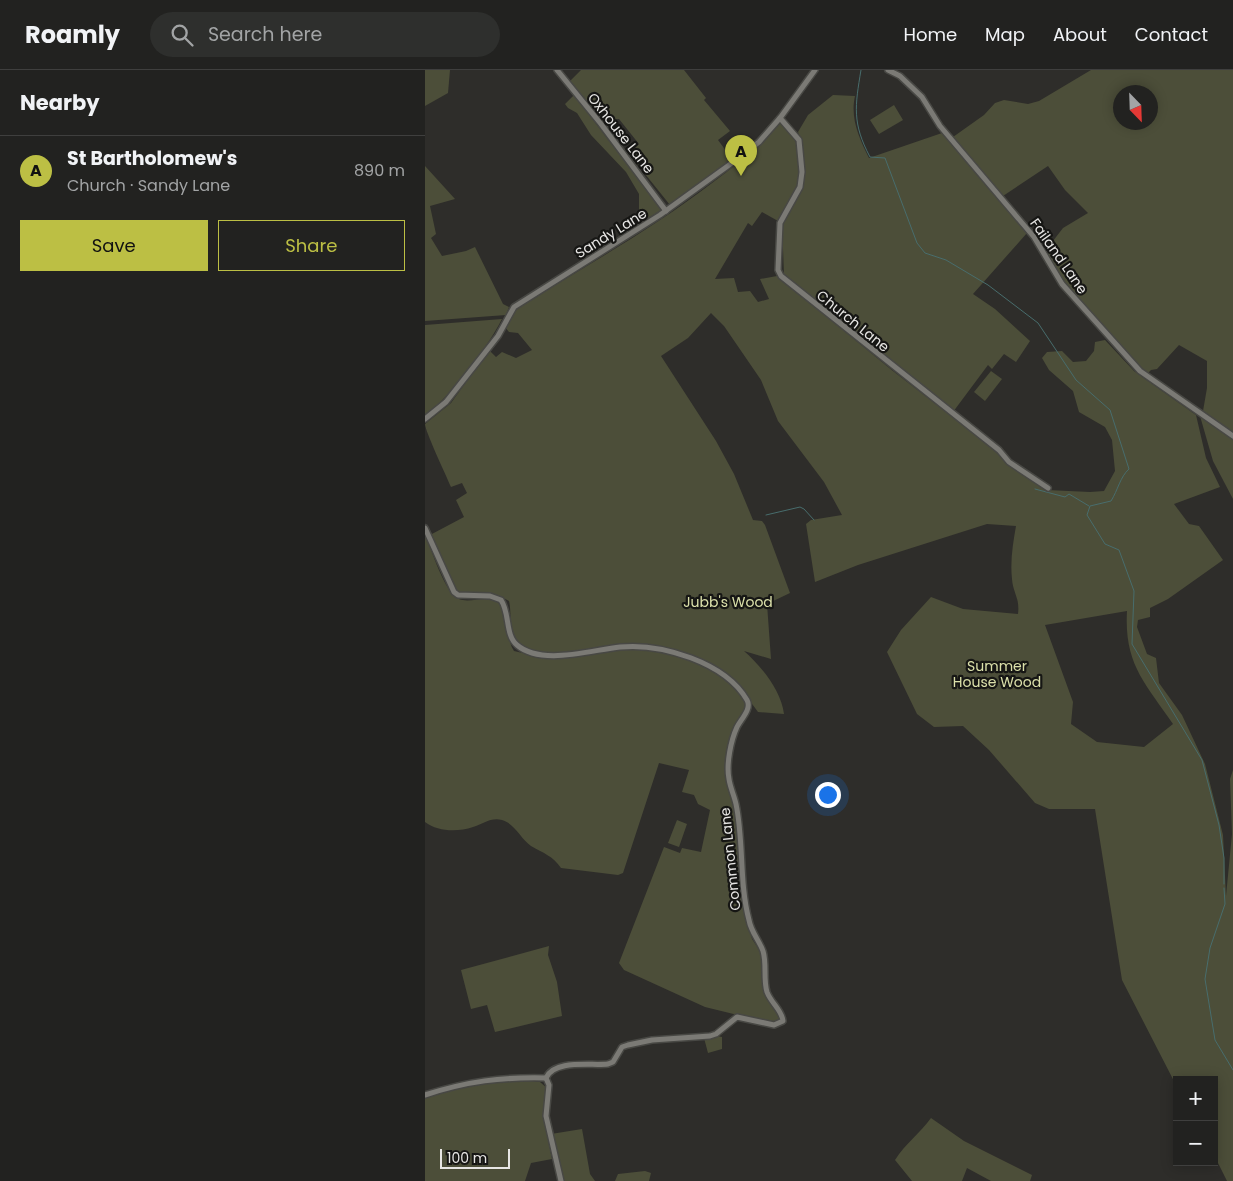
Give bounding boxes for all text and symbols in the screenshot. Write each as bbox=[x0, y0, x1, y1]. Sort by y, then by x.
search box bbox=[150, 12, 500, 57]
text: Roamly bbox=[25, 18, 120, 51]
icon: search bbox=[168, 21, 196, 49]
text: Search here bbox=[208, 21, 322, 48]
text: Home bbox=[903, 22, 957, 47]
text: Map bbox=[985, 22, 1025, 47]
text: About bbox=[1053, 22, 1107, 47]
text: Contact bbox=[1135, 22, 1208, 47]
north arrow bbox=[1113, 85, 1158, 130]
text: Nearby bbox=[20, 88, 100, 117]
street label: Oxhouse Lane bbox=[583, 88, 659, 178]
pin: A bbox=[725, 135, 757, 176]
text: St Bartholomew's bbox=[67, 145, 237, 172]
text: A bbox=[30, 159, 42, 182]
text: 890 m bbox=[354, 159, 405, 182]
text: Church · Sandy Lane bbox=[67, 174, 230, 197]
street label: Sandy Lane bbox=[571, 203, 651, 263]
street label: Failand Lane bbox=[1026, 214, 1093, 298]
button: Save bbox=[20, 220, 208, 271]
button: Share bbox=[218, 220, 405, 271]
street label: Church Lane bbox=[812, 285, 894, 357]
park label: Jubb's Wood bbox=[683, 592, 773, 612]
park label: Summer House Wood bbox=[953, 656, 1041, 692]
your location bbox=[815, 782, 841, 808]
street label: Common Lane bbox=[715, 806, 745, 911]
map controls bbox=[1173, 1076, 1218, 1166]
button: + bbox=[1173, 1076, 1218, 1121]
button: − bbox=[1173, 1121, 1218, 1166]
scale bar bbox=[440, 1146, 510, 1169]
text: 100 m bbox=[447, 1148, 487, 1168]

